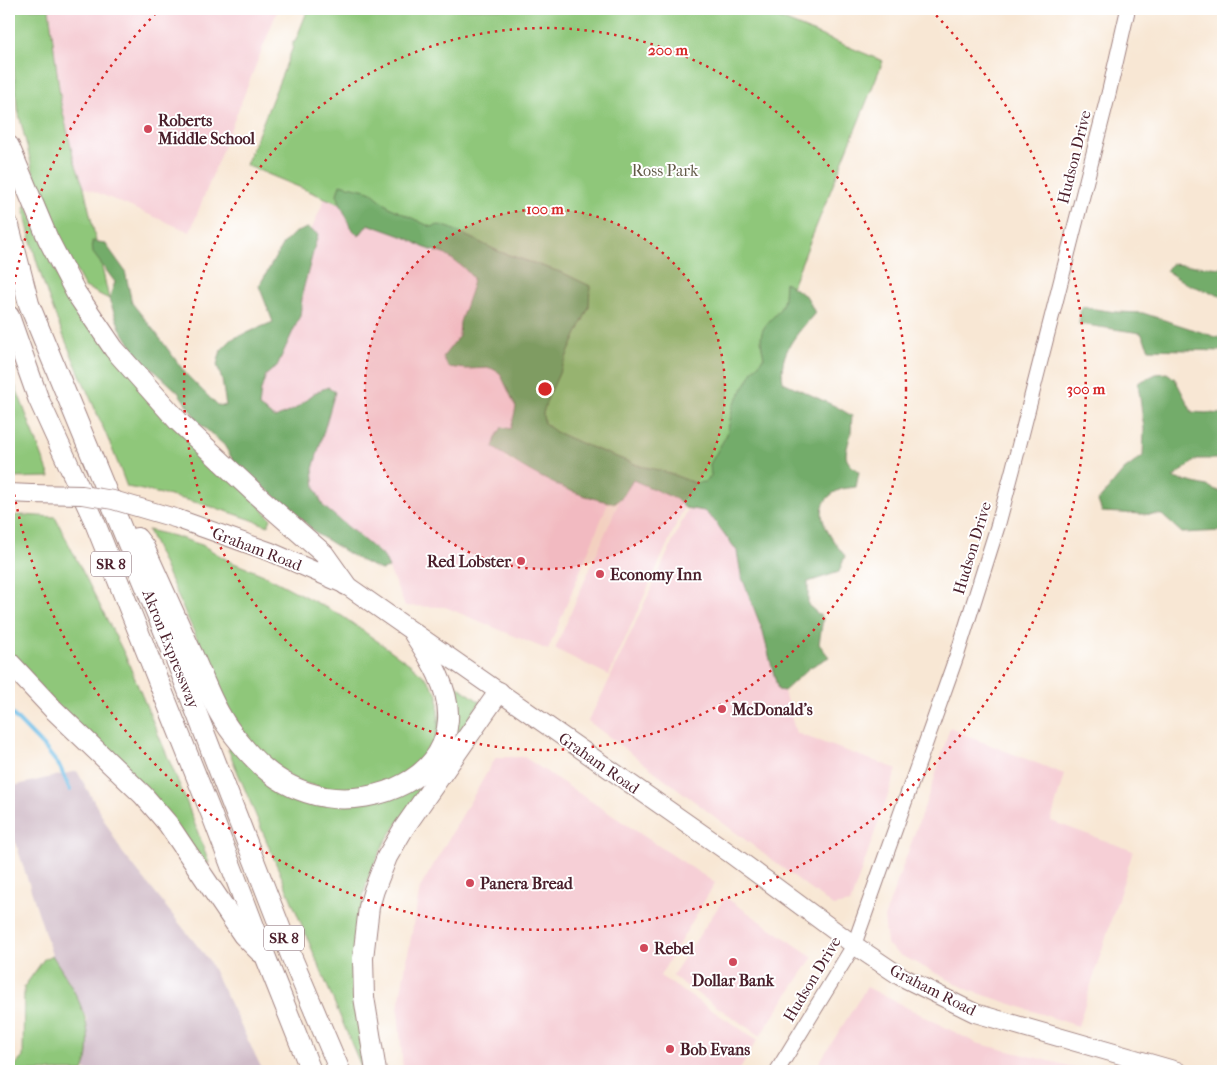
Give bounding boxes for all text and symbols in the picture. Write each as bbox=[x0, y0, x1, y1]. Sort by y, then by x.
text: 200 m bbox=[648, 41, 688, 59]
street label: Hudson Drive bbox=[1053, 108, 1095, 206]
place label: Roberts Middle School bbox=[157, 111, 256, 148]
marker: Roberts Middle School bbox=[142, 123, 154, 135]
park label: Ross Park bbox=[632, 161, 699, 180]
text: 100 m bbox=[526, 200, 564, 218]
centre of rings bbox=[536, 380, 554, 398]
text: 300 m bbox=[1067, 380, 1106, 398]
street label: Hudson Drive bbox=[949, 499, 995, 597]
street label: Graham Road bbox=[210, 523, 305, 575]
road number: SR 8 bbox=[91, 552, 131, 576]
place label: Red Lobster bbox=[427, 552, 512, 571]
marker: Red Lobster bbox=[515, 555, 527, 567]
place label: Economy Inn bbox=[610, 565, 702, 585]
marker: Economy Inn bbox=[594, 568, 606, 580]
street label: Akron Expressway bbox=[138, 586, 204, 712]
place label: McDonald's bbox=[731, 700, 813, 719]
marker: McDonald's bbox=[716, 703, 728, 715]
street label: Graham Road bbox=[555, 728, 643, 798]
place label: Panera Bread bbox=[480, 874, 574, 893]
marker: Panera Bread bbox=[464, 877, 476, 889]
road number: SR 8 bbox=[264, 926, 304, 950]
street label: Hudson Drive bbox=[779, 933, 845, 1025]
place label: Rebel bbox=[654, 939, 695, 958]
marker: Rebel bbox=[638, 942, 650, 954]
marker: Dollar Bank bbox=[727, 956, 739, 968]
street label: Graham Road bbox=[887, 960, 980, 1020]
place label: Dollar Bank bbox=[692, 971, 775, 990]
place label: Bob Evans bbox=[680, 1040, 750, 1059]
marker: Bob Evans bbox=[664, 1043, 676, 1055]

